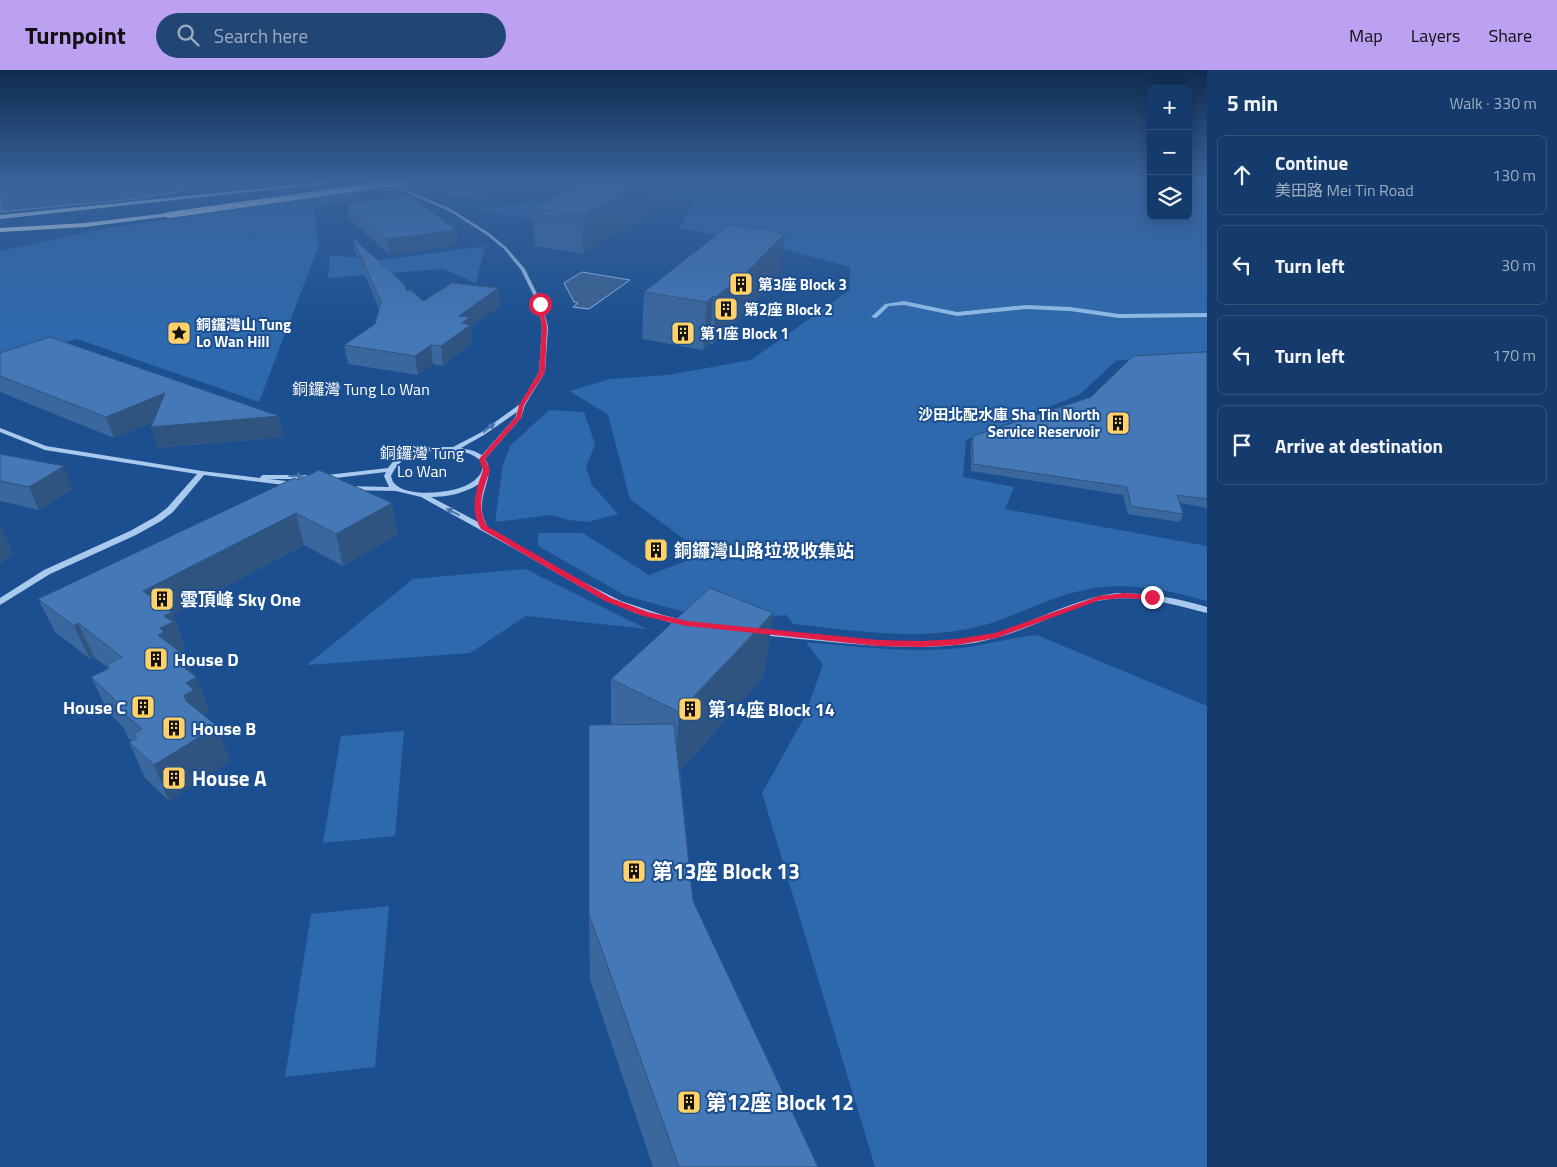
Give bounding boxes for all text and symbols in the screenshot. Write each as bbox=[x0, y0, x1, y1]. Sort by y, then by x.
search box bbox=[156, 13, 506, 58]
text: Turnpoint bbox=[25, 17, 126, 53]
icon: search bbox=[174, 21, 202, 49]
text: Search here bbox=[214, 21, 308, 50]
text: Map bbox=[1349, 22, 1383, 49]
text: Layers bbox=[1411, 22, 1460, 49]
text: Share bbox=[1488, 22, 1532, 49]
map controls bbox=[1147, 85, 1192, 220]
button: + bbox=[1147, 85, 1192, 130]
text: 5 min bbox=[1227, 87, 1278, 119]
text: Walk · 330 m bbox=[1449, 91, 1537, 115]
button: − bbox=[1147, 130, 1192, 175]
text: Continue bbox=[1275, 148, 1348, 177]
icon: ahead bbox=[1228, 161, 1256, 189]
text: 130 m bbox=[1492, 163, 1536, 187]
button: layers bbox=[1147, 175, 1192, 220]
text: 美田路 Mei Tin Road bbox=[1275, 178, 1414, 202]
icon: left bbox=[1228, 251, 1256, 279]
text: Turn left bbox=[1275, 251, 1345, 280]
text: 30 m bbox=[1501, 253, 1536, 277]
building icon: 第3座 Block 3 bbox=[728, 271, 754, 297]
place label: 第3座 Block 3 bbox=[758, 273, 847, 296]
route start bbox=[529, 293, 552, 316]
building icon: 第2座 Block 2 bbox=[713, 296, 739, 322]
place label: 第2座 Block 2 bbox=[744, 298, 833, 321]
place label: 銅鑼灣山 Tung Lo Wan Hill bbox=[196, 313, 291, 353]
place icon: 銅鑼灣山 Tung Lo Wan Hill bbox=[166, 320, 192, 346]
building icon: 第1座 Block 1 bbox=[670, 320, 696, 346]
place label: 第1座 Block 1 bbox=[700, 322, 789, 345]
icon: left bbox=[1228, 341, 1256, 369]
text: Turn left bbox=[1275, 341, 1345, 370]
text: 170 m bbox=[1492, 343, 1536, 367]
district label: 銅鑼灣 Tung Lo Wan bbox=[292, 377, 430, 401]
place label: 沙田北配水庫 Sha Tin North Service Reservoir bbox=[918, 403, 1100, 443]
building icon: 沙田北配水庫 Sha Tin North Service Reservoir bbox=[1105, 410, 1131, 436]
one-way arrow bbox=[482, 423, 495, 434]
icon: arrive bbox=[1228, 431, 1256, 459]
text: Arrive at destination bbox=[1275, 431, 1443, 460]
district label: 銅鑼灣 Tung Lo Wan bbox=[380, 441, 464, 483]
one-way arrow bbox=[289, 472, 305, 480]
one-way arrow bbox=[446, 508, 461, 516]
building icon: 銅鑼灣山路垃圾收集站 bbox=[643, 537, 669, 563]
place label: 銅鑼灣山路垃圾收集站 bbox=[674, 537, 854, 564]
building icon: 雲頂峰 Sky One bbox=[149, 586, 175, 612]
place label: 雲頂峰 Sky One bbox=[180, 586, 301, 613]
route end bbox=[1141, 586, 1164, 609]
building icon: House D bbox=[143, 646, 169, 672]
place label: House D bbox=[174, 646, 239, 673]
place label: House C bbox=[63, 694, 126, 721]
building icon: House C bbox=[130, 694, 156, 720]
building icon: 第14座 Block 14 bbox=[677, 696, 703, 722]
place label: 第14座 Block 14 bbox=[708, 696, 835, 723]
building icon: House B bbox=[161, 715, 187, 741]
place label: House B bbox=[192, 715, 256, 742]
place label: House A bbox=[192, 762, 267, 794]
building icon: House A bbox=[161, 765, 187, 791]
place label: 第13座 Block 13 bbox=[652, 855, 800, 887]
building icon: 第13座 Block 13 bbox=[621, 858, 647, 884]
place label: 第12座 Block 12 bbox=[706, 1086, 854, 1118]
building icon: 第12座 Block 12 bbox=[676, 1089, 702, 1115]

